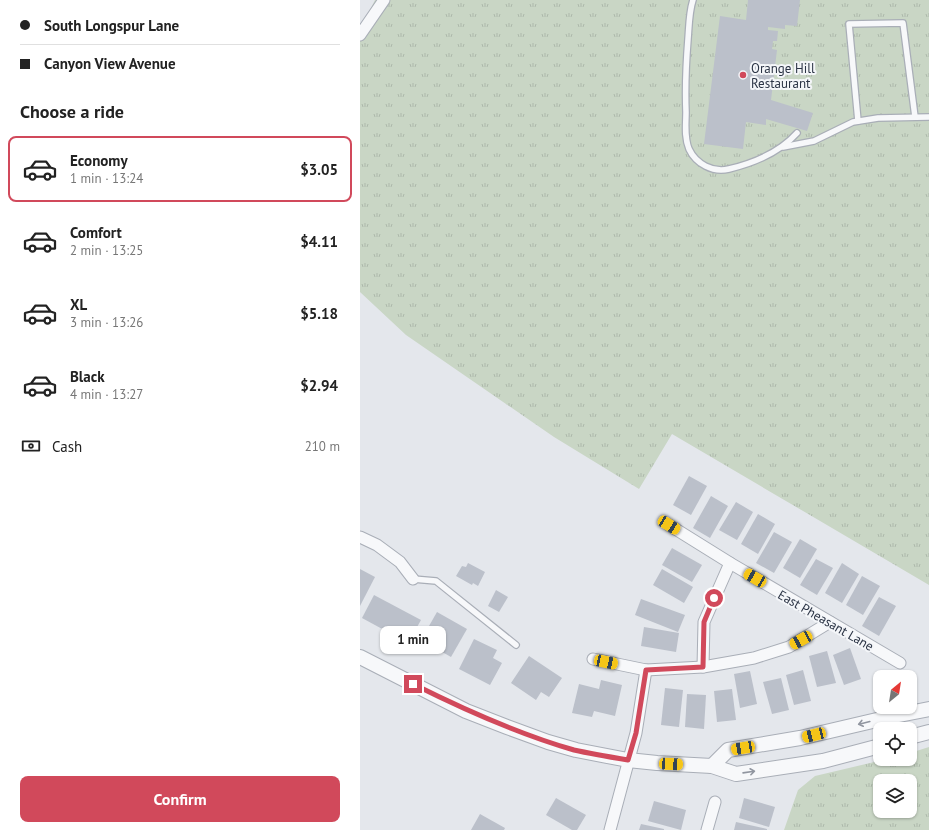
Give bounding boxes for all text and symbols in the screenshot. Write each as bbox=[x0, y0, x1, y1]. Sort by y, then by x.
text: South Longspur Lane bbox=[44, 16, 179, 35]
text: Canyon View Avenue bbox=[44, 54, 176, 73]
place label: Orange Hill Restaurant bbox=[751, 60, 815, 92]
marker: Orange Hill Restaurant bbox=[738, 70, 748, 80]
text: Choose a ride bbox=[20, 100, 124, 123]
icon: car bbox=[22, 151, 58, 187]
text: Economy bbox=[70, 151, 128, 170]
text: $3.05 bbox=[300, 160, 338, 179]
text: 1 min · 13:24 bbox=[70, 170, 143, 187]
icon: car bbox=[22, 223, 58, 259]
text: Comfort bbox=[70, 223, 122, 242]
text: $4.11 bbox=[300, 232, 338, 251]
text: 2 min · 13:25 bbox=[70, 242, 143, 259]
icon: car bbox=[22, 295, 58, 331]
text: XL bbox=[70, 295, 87, 314]
text: $5.18 bbox=[300, 304, 338, 323]
text: 3 min · 13:26 bbox=[70, 314, 143, 331]
icon: car bbox=[22, 367, 58, 403]
text: Black bbox=[70, 367, 105, 386]
text: $2.94 bbox=[300, 376, 338, 395]
text: 4 min · 13:27 bbox=[70, 386, 143, 403]
icon: cash bbox=[20, 435, 42, 457]
text: Cash bbox=[52, 437, 82, 456]
text: 210 m bbox=[305, 438, 340, 455]
car bbox=[656, 514, 682, 536]
car bbox=[742, 567, 768, 589]
street label: East Pheasant Lane bbox=[775, 586, 877, 655]
route start bbox=[705, 589, 723, 607]
callout: 1 min bbox=[380, 626, 446, 654]
car bbox=[788, 629, 814, 651]
text: 1 min bbox=[397, 631, 429, 648]
car bbox=[593, 654, 619, 670]
north arrow bbox=[873, 670, 917, 714]
map controls bbox=[873, 670, 917, 818]
route end bbox=[404, 675, 422, 693]
one-way arrow bbox=[857, 719, 870, 727]
button: locate bbox=[873, 722, 917, 766]
car bbox=[801, 726, 827, 744]
car bbox=[730, 740, 756, 756]
car bbox=[659, 757, 683, 771]
one-way arrow bbox=[742, 768, 755, 776]
button: layers bbox=[873, 774, 917, 818]
button: Confirm bbox=[20, 776, 340, 822]

